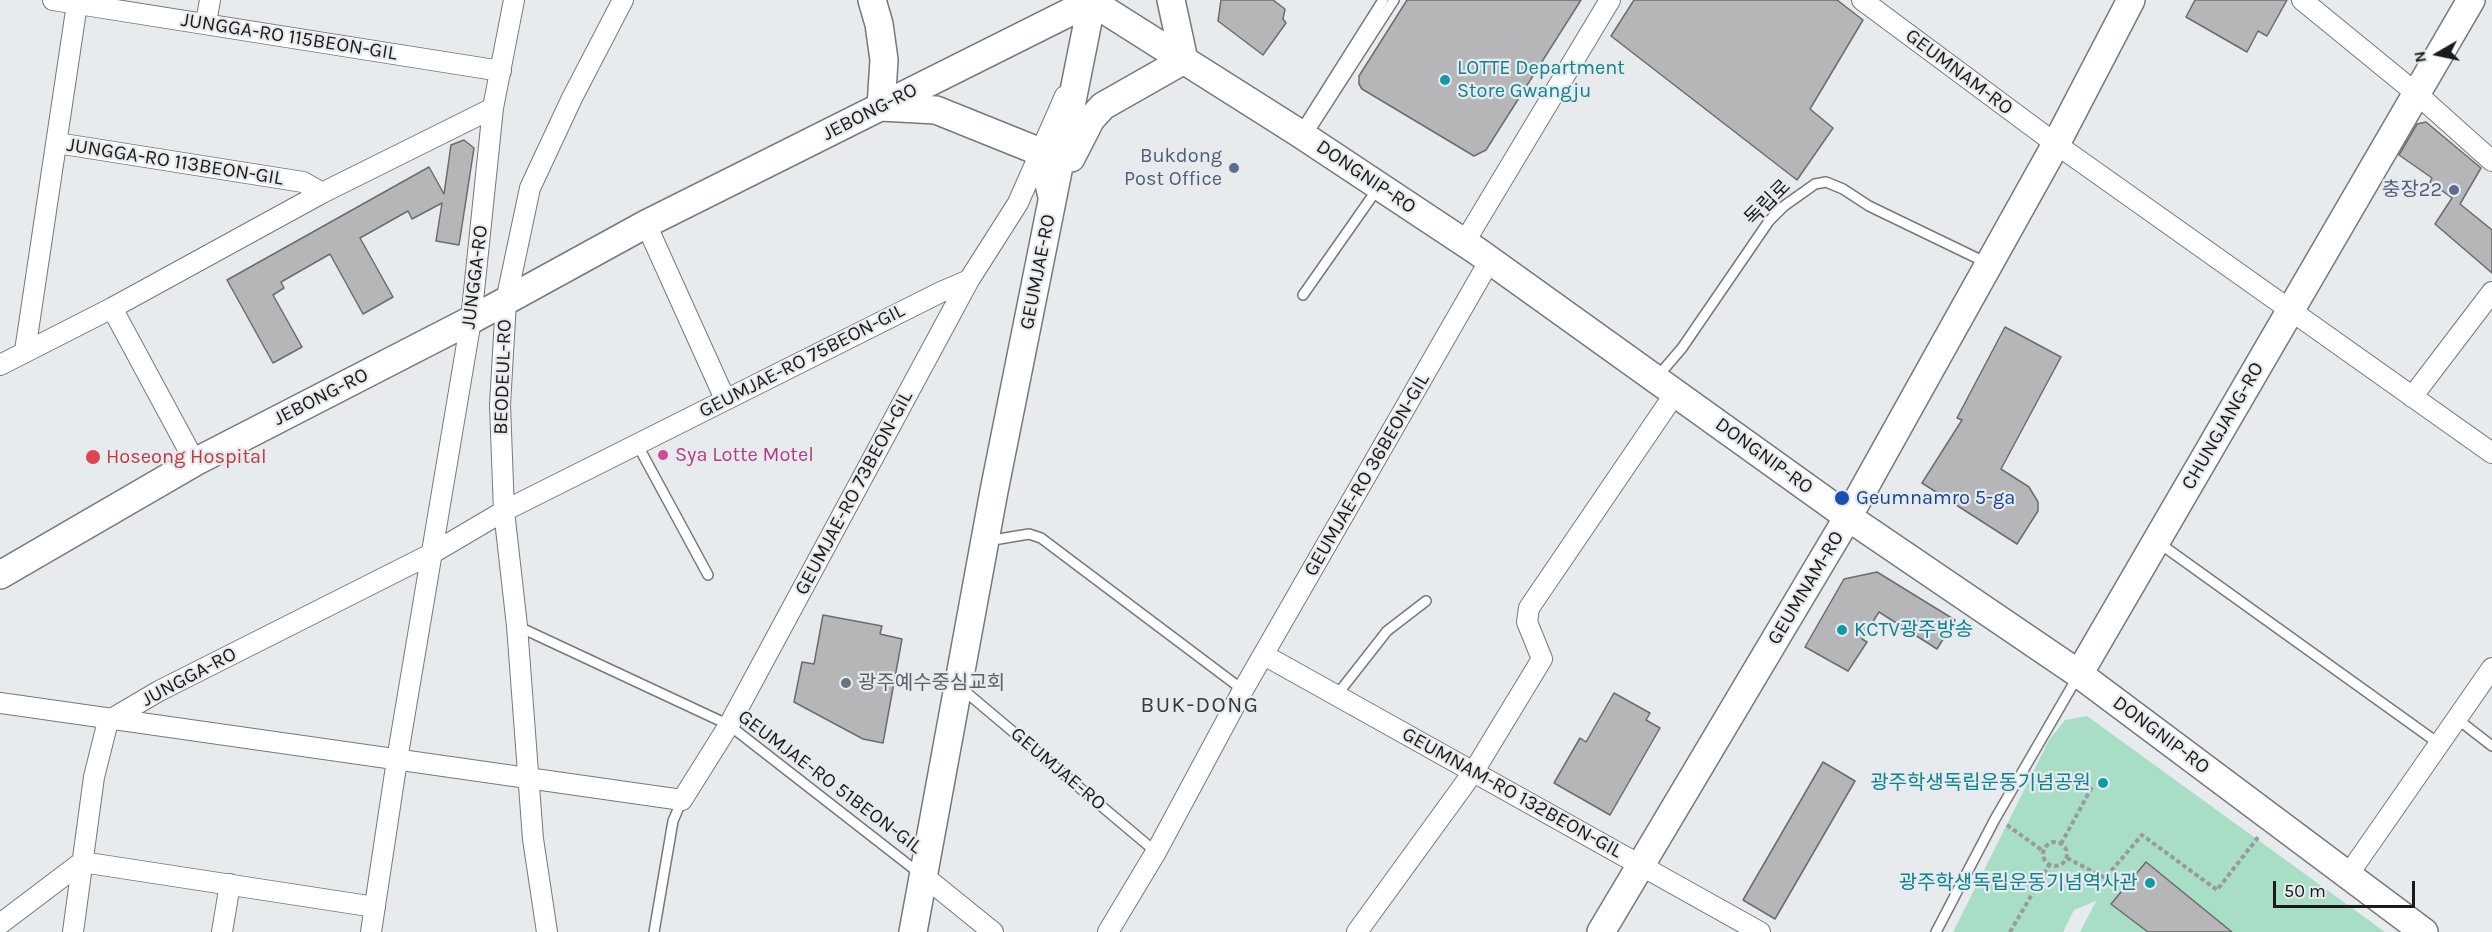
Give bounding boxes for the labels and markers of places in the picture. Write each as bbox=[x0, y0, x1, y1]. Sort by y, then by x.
place label: LOTTE Department Store Gwangju bbox=[1457, 56, 1625, 103]
marker: LOTTE Department Store Gwangju bbox=[1438, 73, 1452, 87]
place label: Bukdong Post Office bbox=[1124, 144, 1222, 191]
marker: Bukdong Post Office bbox=[1227, 161, 1241, 175]
place label: 충장22 bbox=[2382, 178, 2442, 202]
marker: 충장22 bbox=[2447, 183, 2461, 197]
place label: Sya Lotte Motel bbox=[675, 443, 814, 467]
place label: Hoseong Hospital bbox=[106, 445, 267, 469]
marker: Hoseong Hospital bbox=[84, 448, 102, 466]
marker: Sya Lotte Motel bbox=[656, 448, 670, 462]
place label: Geumnamro 5-ga bbox=[1856, 486, 2015, 510]
marker: Geumnamro 5-ga bbox=[1833, 489, 1851, 507]
place label: KCTV광주방송 bbox=[1854, 618, 1973, 642]
marker: KCTV광주방송 bbox=[1835, 623, 1849, 637]
place label: 광주예수중심교회 bbox=[858, 671, 1005, 695]
marker: 광주예수중심교회 bbox=[839, 676, 853, 690]
place label: 광주학생독립운동기념공원 bbox=[1870, 771, 2091, 795]
marker: 광주학생독립운동기념공원 bbox=[2096, 776, 2110, 790]
place label: 광주학생독립운동기념역사관 bbox=[1899, 871, 2138, 895]
marker: 광주학생독립운동기념역사관 bbox=[2143, 876, 2157, 890]

